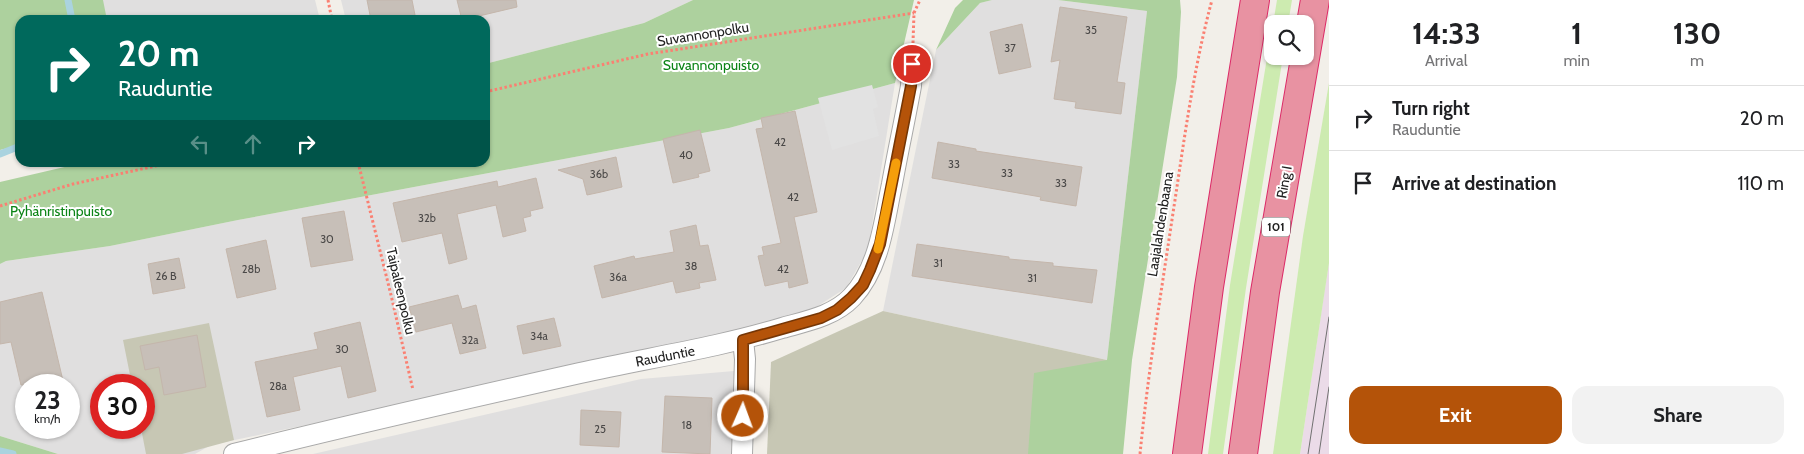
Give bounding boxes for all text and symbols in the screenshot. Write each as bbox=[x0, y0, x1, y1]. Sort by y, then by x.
map controls bbox=[1264, 15, 1314, 65]
button: search bbox=[1264, 15, 1314, 65]
text: 14:33 bbox=[1412, 15, 1481, 52]
text: 1 bbox=[1571, 15, 1582, 52]
text: 130 bbox=[1673, 15, 1721, 52]
street label: Suvannonpolku bbox=[656, 18, 750, 50]
house number: 35 bbox=[1085, 23, 1097, 37]
text: 20 m bbox=[118, 32, 200, 75]
icon: right bbox=[35, 35, 100, 100]
house number: 37 bbox=[1004, 41, 1016, 55]
pin bbox=[891, 43, 933, 85]
icon: arrive bbox=[898, 50, 926, 78]
text: Arrival bbox=[1425, 51, 1468, 70]
text: min bbox=[1563, 51, 1590, 70]
text: m bbox=[1690, 51, 1704, 70]
park label: Suvannonpuisto bbox=[663, 56, 759, 74]
text: Rauduntie bbox=[118, 75, 212, 102]
text: Turn right bbox=[1392, 97, 1470, 120]
icon: right bbox=[1349, 104, 1377, 132]
text: 20 m bbox=[1740, 107, 1784, 130]
text: Rauduntie bbox=[1392, 120, 1461, 139]
icon: left bbox=[186, 130, 214, 158]
icon: ahead bbox=[239, 130, 267, 158]
icon: right bbox=[292, 130, 320, 158]
house number: 42 bbox=[774, 135, 786, 149]
house number: 40 bbox=[679, 148, 693, 162]
house number: 33 bbox=[948, 157, 960, 171]
street label: Ring I bbox=[1272, 164, 1296, 200]
house number: 33 bbox=[1001, 166, 1013, 180]
house number: 36b bbox=[590, 167, 608, 181]
icon: arrive bbox=[1349, 169, 1377, 197]
street label: Laajalahdenbaana bbox=[1143, 170, 1177, 278]
text: Arrive at destination bbox=[1392, 172, 1556, 195]
text: 110 m bbox=[1737, 172, 1784, 195]
house number: 33 bbox=[1055, 176, 1067, 190]
house number: 42 bbox=[787, 190, 799, 204]
park label: Pyhänristinpuisto bbox=[10, 202, 112, 220]
house number: 32b bbox=[418, 211, 436, 225]
road number: 101 bbox=[1262, 218, 1290, 236]
house number: 30 bbox=[320, 232, 334, 246]
street label: Taipaleenpolku bbox=[382, 246, 420, 336]
house number: 31 bbox=[933, 256, 943, 270]
house number: 38 bbox=[685, 259, 697, 273]
house number: 28b bbox=[242, 262, 260, 276]
house number: 42 bbox=[777, 262, 789, 276]
house number: 26 B bbox=[155, 269, 177, 283]
house number: 36a bbox=[609, 270, 627, 284]
house number: 31 bbox=[1027, 271, 1037, 285]
house number: 34a bbox=[530, 329, 549, 343]
house number: 32a bbox=[462, 333, 479, 347]
street label: Rauduntie bbox=[634, 341, 696, 371]
house number: 30 bbox=[335, 342, 349, 356]
speed limit sign: 30 bbox=[90, 374, 155, 439]
house number: 28a bbox=[269, 379, 288, 393]
text: 23 bbox=[34, 385, 61, 415]
button: Exit bbox=[1349, 386, 1562, 444]
button: Share bbox=[1572, 386, 1784, 444]
position arrow bbox=[716, 389, 768, 441]
text: km/h bbox=[34, 411, 61, 426]
house number: 18 bbox=[682, 418, 692, 432]
house number: 25 bbox=[594, 422, 606, 436]

